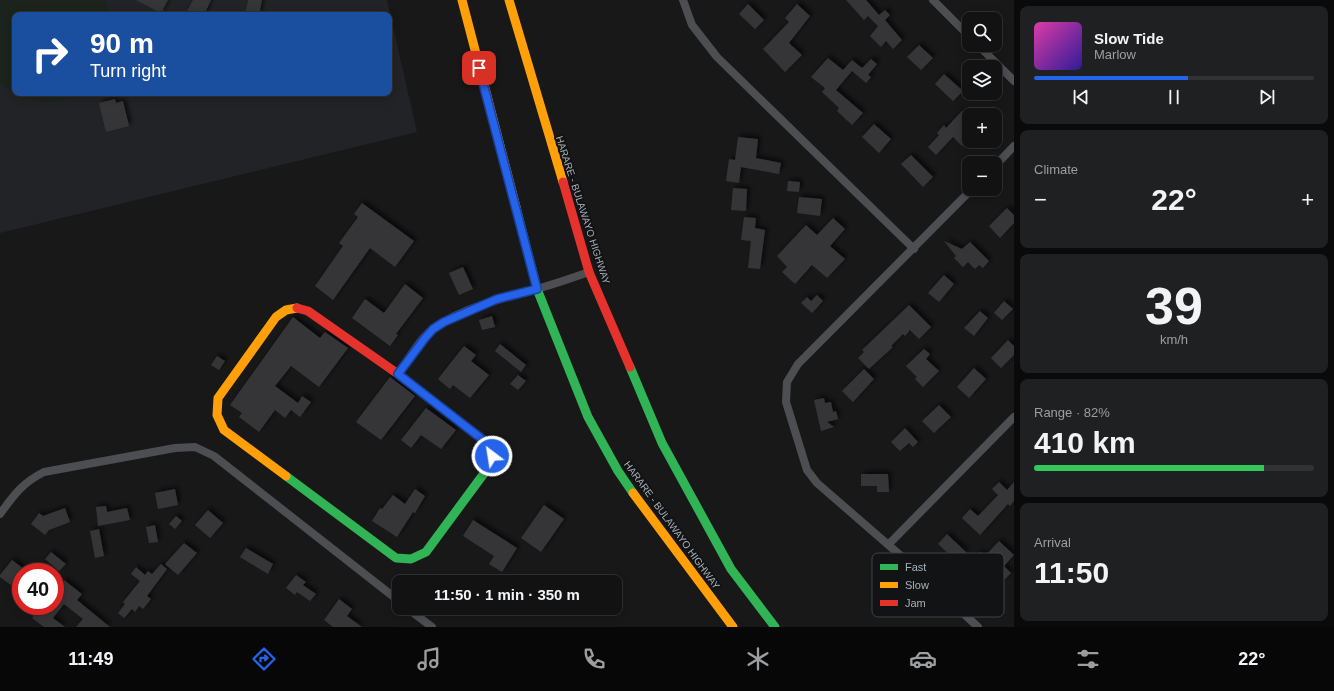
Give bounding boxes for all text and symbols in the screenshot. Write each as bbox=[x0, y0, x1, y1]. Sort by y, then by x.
map controls bbox=[962, 12, 1002, 196]
button: search bbox=[962, 12, 1002, 52]
icon: right bbox=[24, 28, 76, 80]
text: 90 m bbox=[90, 28, 154, 59]
text: Slow Tide bbox=[1094, 30, 1164, 47]
text: Marlow bbox=[1094, 47, 1136, 62]
pin bbox=[462, 51, 496, 85]
icon: arrive bbox=[468, 57, 490, 79]
button: layers bbox=[962, 60, 1002, 100]
text: Turn right bbox=[90, 61, 166, 81]
icon: previous bbox=[1070, 86, 1092, 108]
icon: pause bbox=[1163, 86, 1185, 108]
icon: next bbox=[1256, 86, 1278, 108]
button: + bbox=[962, 108, 1002, 148]
street label: HARARE - BULAWAYO HIGHWAY bbox=[554, 134, 612, 286]
button: − bbox=[962, 156, 1002, 196]
text: Climate bbox=[1034, 162, 1078, 177]
text: 22° bbox=[1151, 183, 1197, 216]
text: − bbox=[1034, 187, 1047, 212]
text: + bbox=[1301, 187, 1314, 212]
text: 39 bbox=[1145, 277, 1203, 335]
text: km/h bbox=[1160, 332, 1188, 347]
text: Range · 82% bbox=[1034, 405, 1110, 420]
text: 410 km bbox=[1034, 426, 1136, 459]
position arrow bbox=[471, 435, 513, 477]
street label: HARARE - BULAWAYO HIGHWAY bbox=[622, 459, 722, 591]
text: Arrival bbox=[1034, 535, 1071, 550]
legend bbox=[872, 553, 1004, 617]
text: 11:50 bbox=[1034, 556, 1109, 589]
text: Fast bbox=[905, 561, 926, 573]
speed limit sign: 40 bbox=[12, 563, 64, 615]
text: Slow bbox=[905, 579, 929, 591]
text: 11:50 · 1 min · 350 m bbox=[434, 586, 580, 603]
text: Jam bbox=[905, 597, 926, 609]
icon: directions bbox=[250, 645, 278, 673]
icon: music bbox=[415, 645, 443, 673]
icon: phone bbox=[580, 645, 608, 673]
icon: climate bbox=[744, 645, 772, 673]
icon: car bbox=[909, 645, 937, 673]
icon: filters bbox=[1074, 645, 1102, 673]
text: 11:49 bbox=[68, 649, 113, 669]
text: 22° bbox=[1238, 649, 1266, 669]

